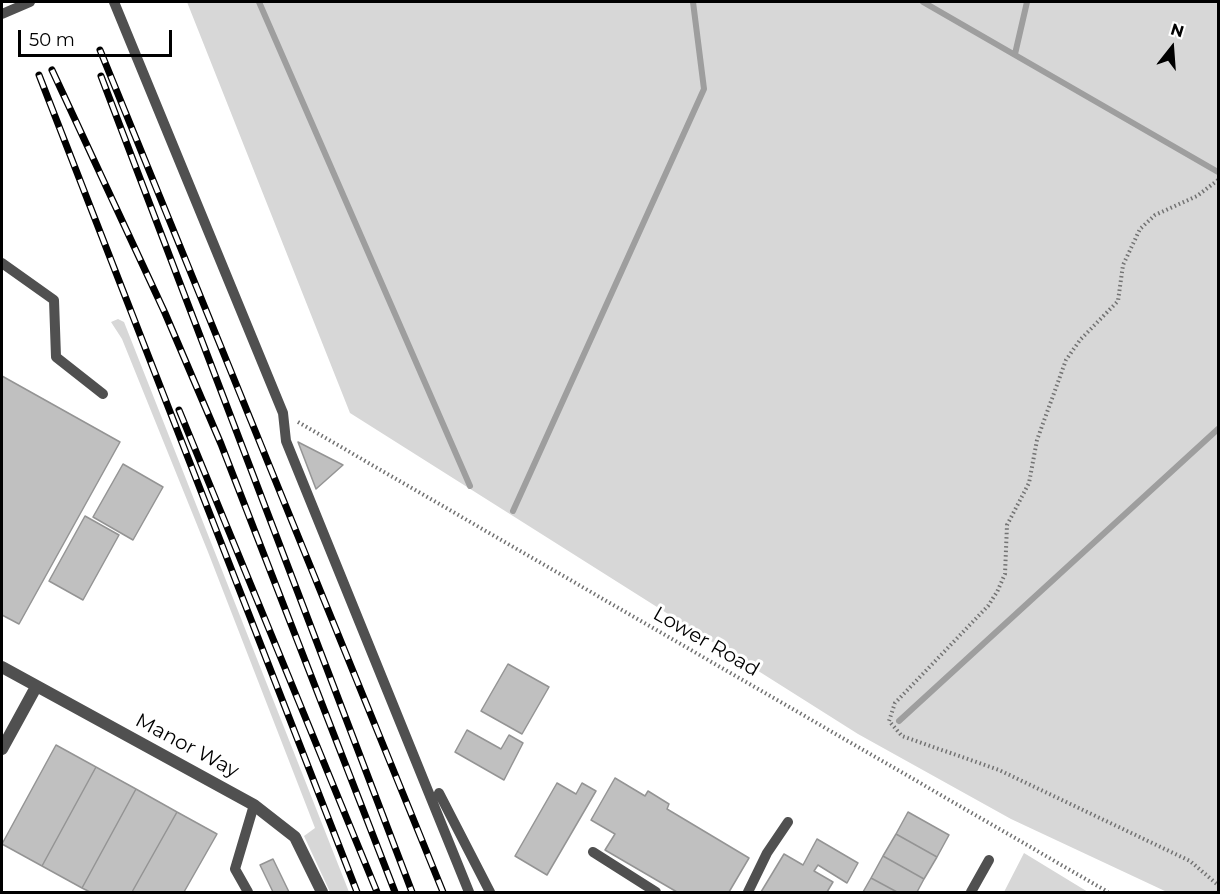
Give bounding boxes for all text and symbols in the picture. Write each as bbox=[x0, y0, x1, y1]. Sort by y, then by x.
scale bar bbox=[21, 18, 176, 56]
north arrow bbox=[1142, 18, 1202, 78]
text: N bbox=[1168, 19, 1186, 41]
text: 50 m bbox=[29, 29, 75, 51]
street label: Lower Road bbox=[649, 602, 763, 682]
street label: Manor Way bbox=[131, 709, 243, 783]

